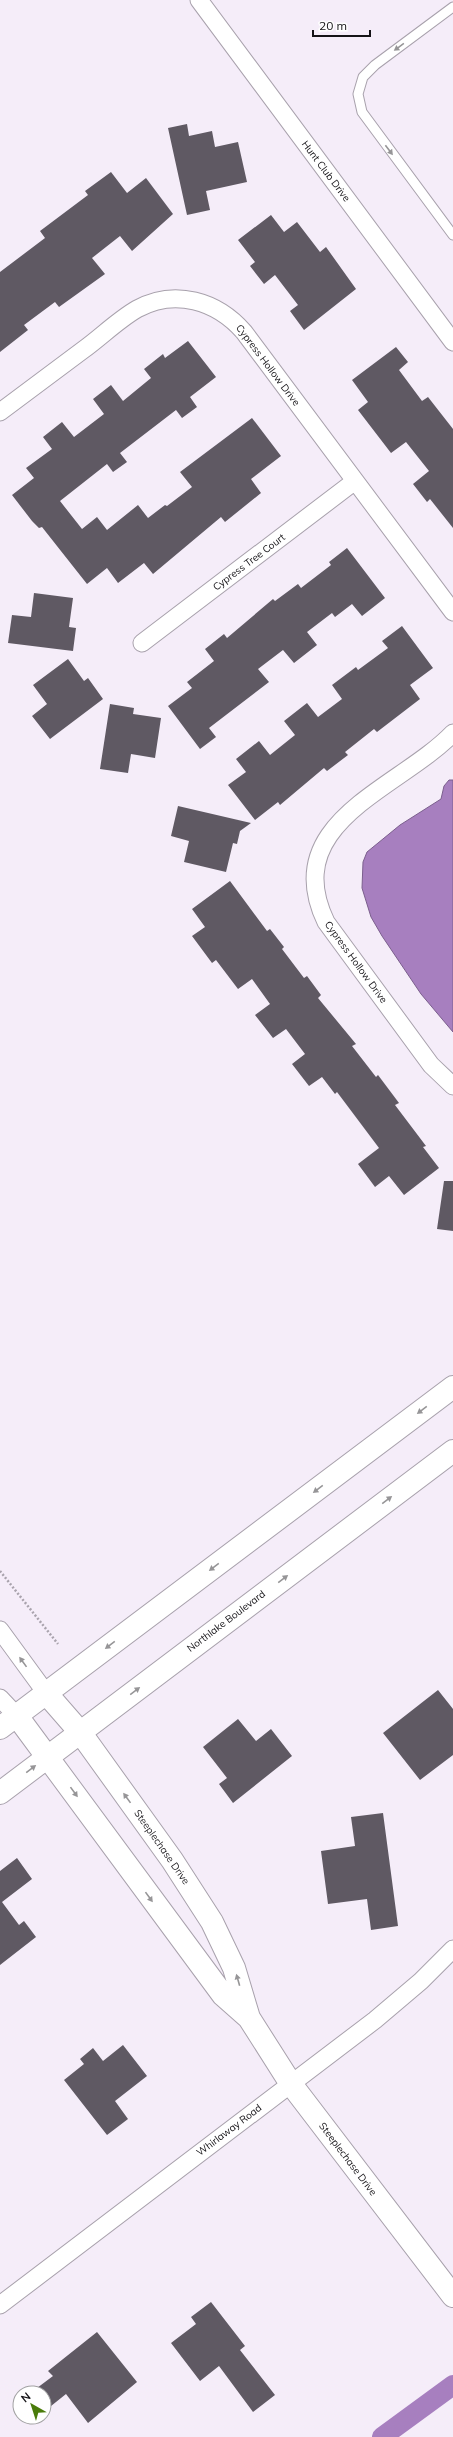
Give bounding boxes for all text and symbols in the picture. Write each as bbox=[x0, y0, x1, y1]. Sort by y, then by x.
scale bar bbox=[313, 12, 370, 38]
text: 20 m bbox=[319, 18, 347, 33]
one-way arrow bbox=[394, 43, 405, 51]
street label: Hunt Club Drive bbox=[299, 138, 353, 204]
one-way arrow bbox=[385, 144, 393, 155]
street label: Cypress Hollow Drive bbox=[233, 322, 303, 408]
street label: Cypress Tree Court bbox=[210, 530, 288, 593]
street label: Cypress Hollow Drive bbox=[322, 918, 390, 1006]
one-way arrow bbox=[416, 1406, 427, 1415]
one-way arrow bbox=[313, 1484, 323, 1492]
one-way arrow bbox=[382, 1496, 392, 1504]
one-way arrow bbox=[209, 1563, 220, 1571]
one-way arrow bbox=[278, 1574, 289, 1583]
street label: Northlake Boulevard bbox=[184, 1587, 268, 1655]
one-way arrow bbox=[105, 1641, 116, 1649]
one-way arrow bbox=[19, 1656, 28, 1667]
one-way arrow bbox=[129, 1686, 140, 1695]
one-way arrow bbox=[26, 1765, 36, 1773]
one-way arrow bbox=[70, 1786, 78, 1797]
one-way arrow bbox=[123, 1793, 132, 1804]
street label: Steeplechase Drive bbox=[131, 1807, 193, 1887]
one-way arrow bbox=[145, 1892, 154, 1903]
one-way arrow bbox=[235, 1974, 241, 1986]
street label: Whirlaway Road bbox=[194, 2101, 264, 2159]
street label: Steeplechase Drive bbox=[316, 2120, 380, 2198]
north arrow bbox=[12, 2385, 52, 2425]
text: N bbox=[18, 2389, 33, 2405]

